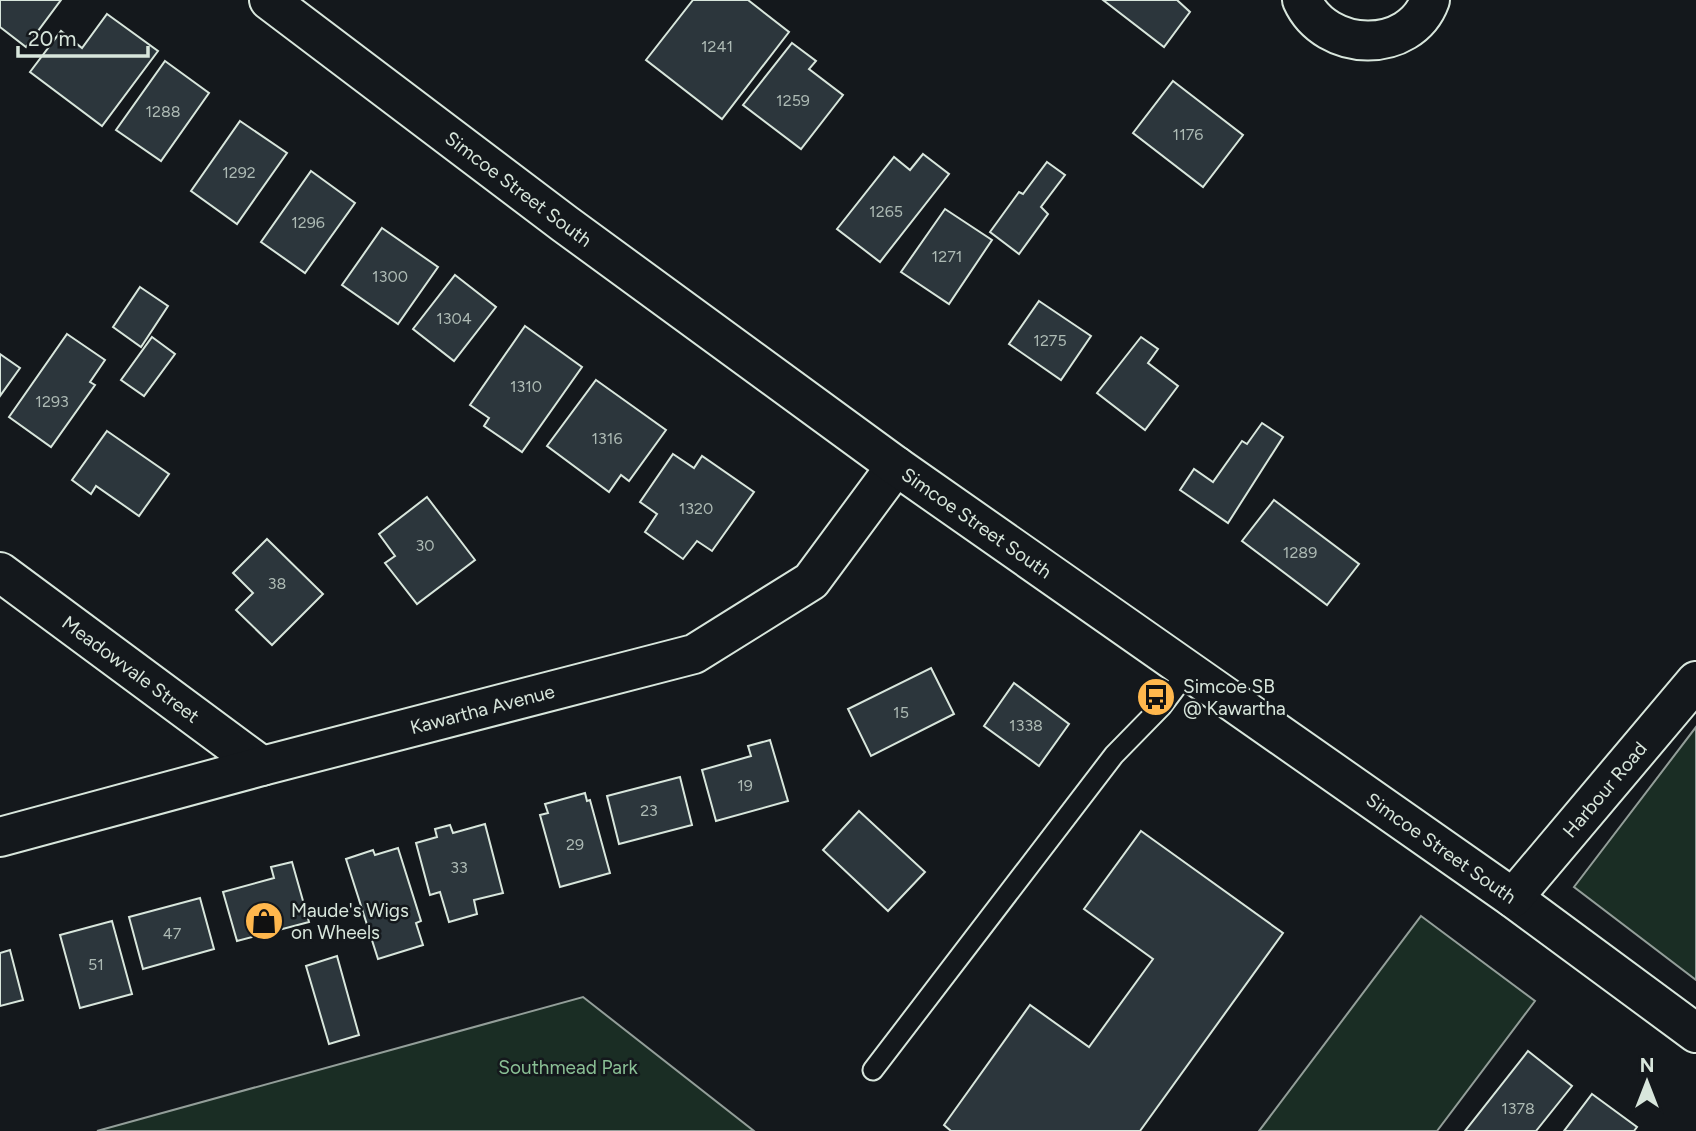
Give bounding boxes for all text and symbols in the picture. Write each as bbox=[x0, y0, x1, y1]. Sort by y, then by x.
scale bar bbox=[18, 14, 147, 58]
text: 20 m bbox=[28, 26, 76, 51]
house number: 1241 bbox=[701, 37, 733, 56]
house number: 1259 bbox=[776, 91, 810, 110]
house number: 1288 bbox=[145, 102, 181, 121]
house number: 1176 bbox=[1173, 125, 1203, 144]
street label: Simcoe Street South bbox=[440, 126, 596, 252]
house number: 1292 bbox=[222, 163, 256, 182]
house number: 1265 bbox=[869, 202, 903, 221]
house number: 1296 bbox=[291, 213, 325, 232]
house number: 1271 bbox=[932, 247, 962, 266]
house number: 1300 bbox=[372, 267, 408, 286]
house number: 1304 bbox=[436, 309, 472, 328]
house number: 1275 bbox=[1033, 331, 1067, 350]
house number: 1310 bbox=[510, 377, 542, 396]
house number: 1293 bbox=[35, 392, 69, 411]
house number: 1316 bbox=[592, 429, 622, 448]
street label: Simcoe Street South bbox=[897, 463, 1056, 583]
house number: 1320 bbox=[679, 499, 713, 518]
house number: 30 bbox=[416, 536, 434, 555]
house number: 1289 bbox=[1283, 543, 1317, 562]
house number: 38 bbox=[268, 574, 286, 593]
street label: Meadowvale Street bbox=[58, 611, 204, 728]
place label: Simcoe SB @ Kawartha bbox=[1183, 675, 1286, 720]
bus stop icon: Simcoe SB @ Kawartha bbox=[1135, 676, 1177, 718]
street label: Kawartha Avenue bbox=[408, 680, 557, 739]
house number: 15 bbox=[893, 703, 909, 722]
house number: 1338 bbox=[1009, 716, 1043, 735]
street label: Harbour Road bbox=[1558, 737, 1652, 842]
house number: 19 bbox=[737, 776, 753, 795]
street label: Simcoe Street South bbox=[1362, 788, 1520, 909]
house number: 23 bbox=[640, 801, 658, 820]
house number: 29 bbox=[566, 835, 584, 854]
house number: 33 bbox=[450, 858, 468, 877]
place label: Maude's Wigs on Wheels bbox=[291, 899, 409, 944]
shop icon: Maude's Wigs on Wheels bbox=[243, 900, 285, 942]
house number: 47 bbox=[163, 924, 182, 943]
house number: 51 bbox=[88, 955, 104, 974]
north arrow bbox=[1612, 1047, 1682, 1117]
text: N bbox=[1640, 1054, 1654, 1077]
park label: Southmead Park bbox=[498, 1056, 638, 1079]
house number: 1378 bbox=[1501, 1099, 1535, 1118]

